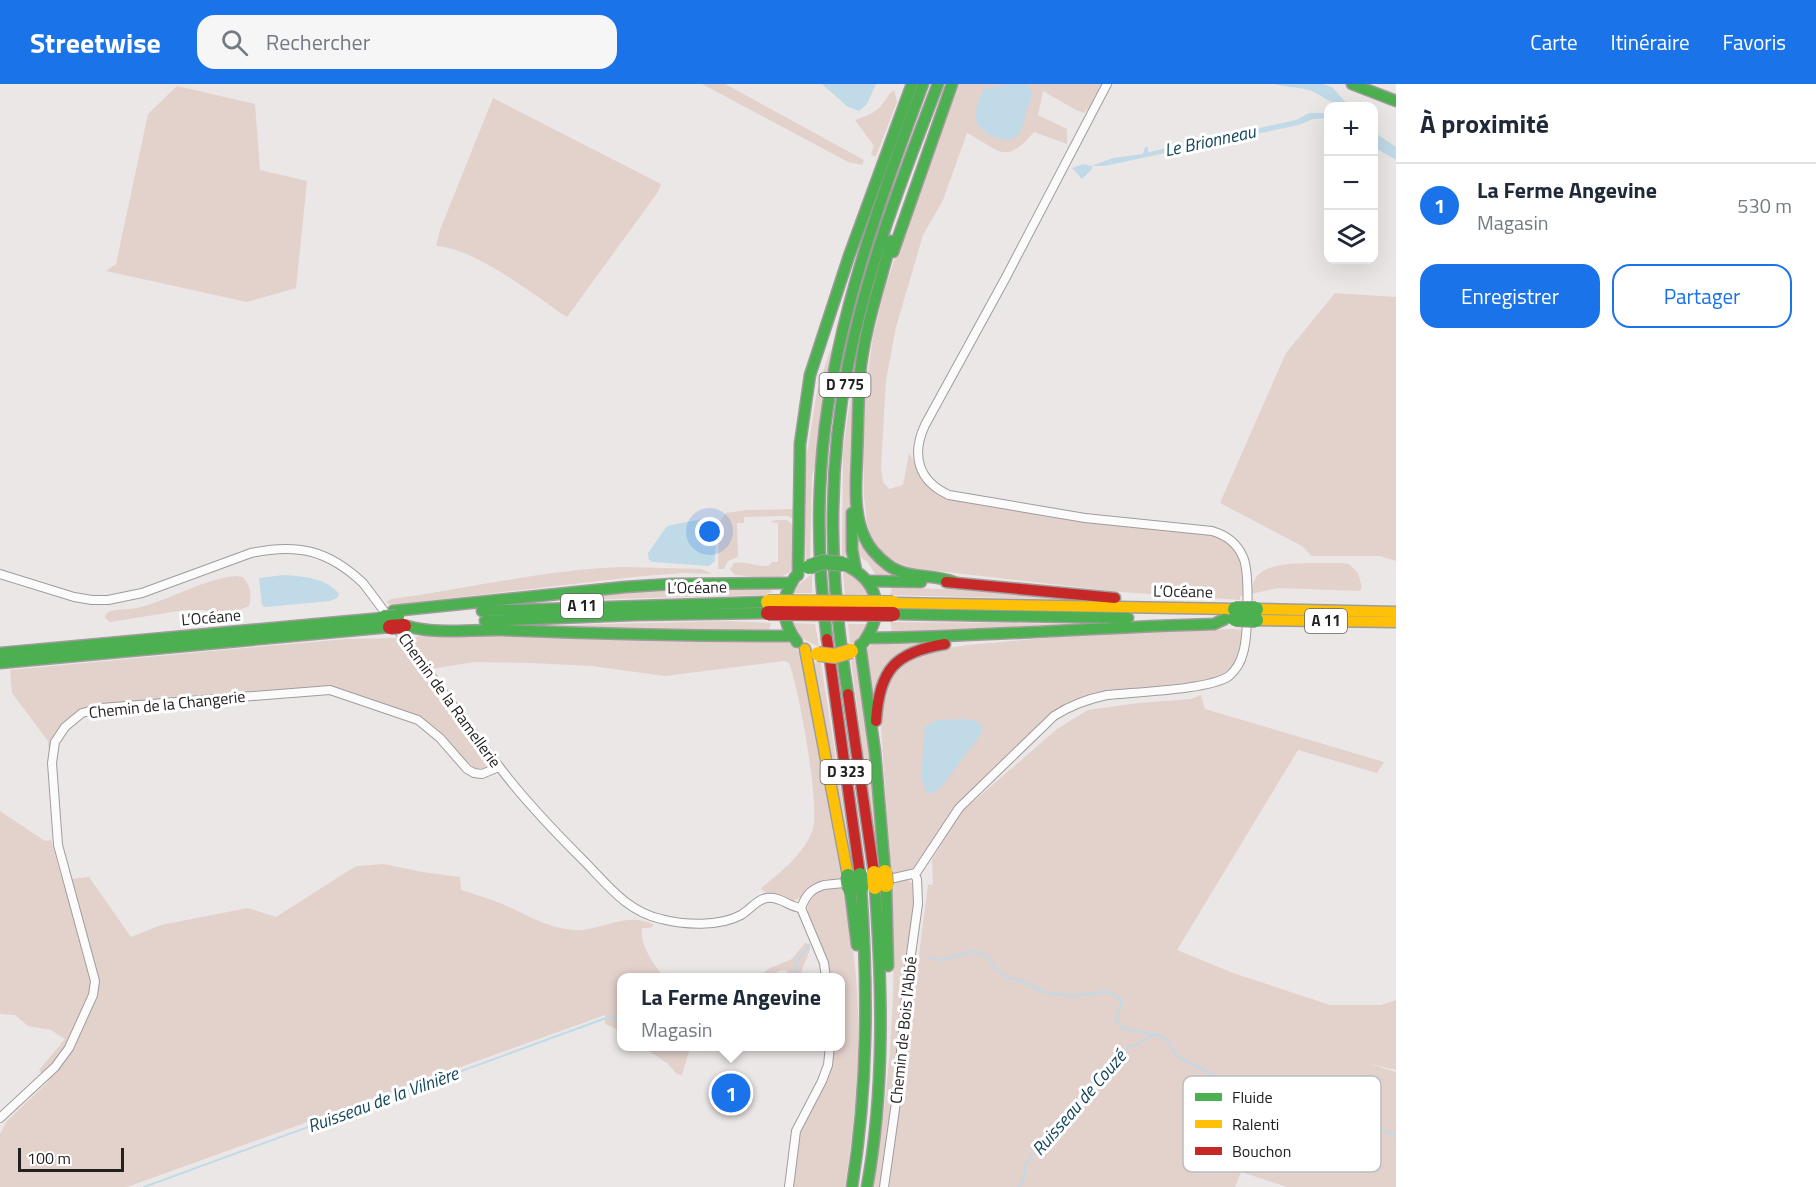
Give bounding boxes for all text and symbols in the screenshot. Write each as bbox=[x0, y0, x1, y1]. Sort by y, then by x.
search box bbox=[197, 15, 617, 69]
text: Streetwise bbox=[30, 21, 161, 64]
text: Rechercher bbox=[266, 25, 370, 59]
icon: search bbox=[218, 26, 251, 59]
text: Carte bbox=[1530, 26, 1578, 58]
text: Itinéraire bbox=[1611, 26, 1690, 58]
text: Favoris bbox=[1723, 26, 1786, 58]
map controls bbox=[1324, 102, 1378, 264]
button: + bbox=[1324, 102, 1378, 156]
text: À proximité bbox=[1420, 104, 1549, 143]
water label: Le Brionneau bbox=[1162, 117, 1259, 163]
button: − bbox=[1324, 156, 1378, 210]
text: La Ferme Angevine bbox=[1477, 173, 1657, 207]
text: 1 bbox=[1434, 190, 1445, 221]
text: 530 m bbox=[1737, 190, 1792, 221]
text: Magasin bbox=[1477, 207, 1549, 238]
button: layers bbox=[1324, 210, 1378, 264]
button: Enregistrer bbox=[1420, 264, 1600, 328]
button: Partager bbox=[1612, 264, 1792, 328]
road number: D 775 bbox=[820, 373, 870, 397]
your location bbox=[695, 517, 724, 546]
street label: L’Océane bbox=[667, 574, 727, 600]
street label: L’Océane bbox=[1153, 578, 1213, 604]
road number: A 11 bbox=[561, 594, 603, 618]
street label: L’Océane bbox=[180, 602, 242, 632]
road number: A 11 bbox=[1305, 609, 1347, 633]
street label: Chemin de la Ramellerie bbox=[393, 628, 507, 772]
street label: Chemin de la Changerie bbox=[88, 684, 246, 724]
road number: D 323 bbox=[820, 760, 872, 784]
street label: Chemin de Bois l'Abbé bbox=[883, 955, 923, 1105]
popup bbox=[617, 973, 845, 1051]
text: La Ferme Angevine bbox=[641, 980, 821, 1014]
text: Magasin bbox=[641, 1014, 713, 1045]
water label: Ruisseau de Couzé bbox=[1025, 1043, 1133, 1161]
water label: Ruisseau de la Vilnière bbox=[304, 1059, 464, 1139]
pin: 1 bbox=[712, 1070, 750, 1116]
legend bbox=[1183, 1076, 1381, 1172]
text: Fluide bbox=[1232, 1085, 1273, 1109]
text: Ralenti bbox=[1232, 1112, 1279, 1136]
text: Bouchon bbox=[1232, 1139, 1291, 1163]
scale bar bbox=[18, 1145, 124, 1172]
text: 100 m bbox=[27, 1146, 71, 1170]

